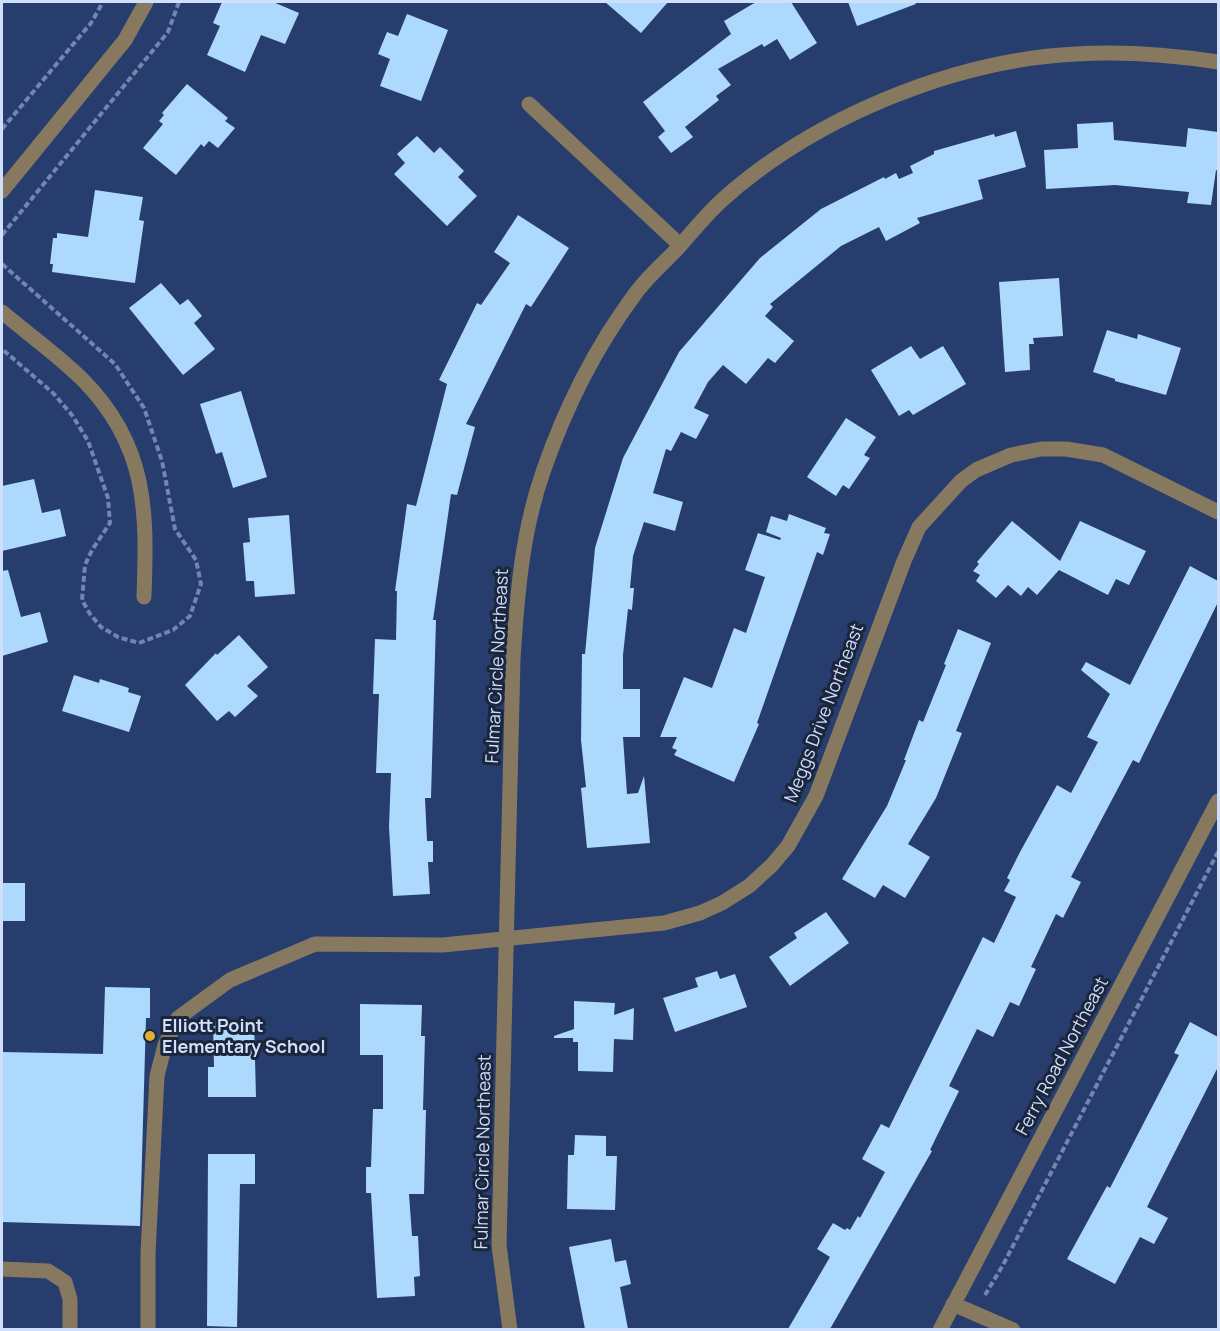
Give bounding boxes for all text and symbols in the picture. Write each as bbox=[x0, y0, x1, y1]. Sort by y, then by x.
street label: Fulmar Circle Northeast bbox=[479, 568, 513, 764]
street label: Meggs Drive Northeast bbox=[778, 620, 868, 806]
street label: Ferry Road Northeast bbox=[1009, 972, 1113, 1139]
place label: Elliott Point Elementary School bbox=[162, 1013, 325, 1058]
marker: Elliott Point Elementary School bbox=[143, 1029, 157, 1043]
street label: Fulmar Circle Northeast bbox=[468, 1054, 496, 1250]

